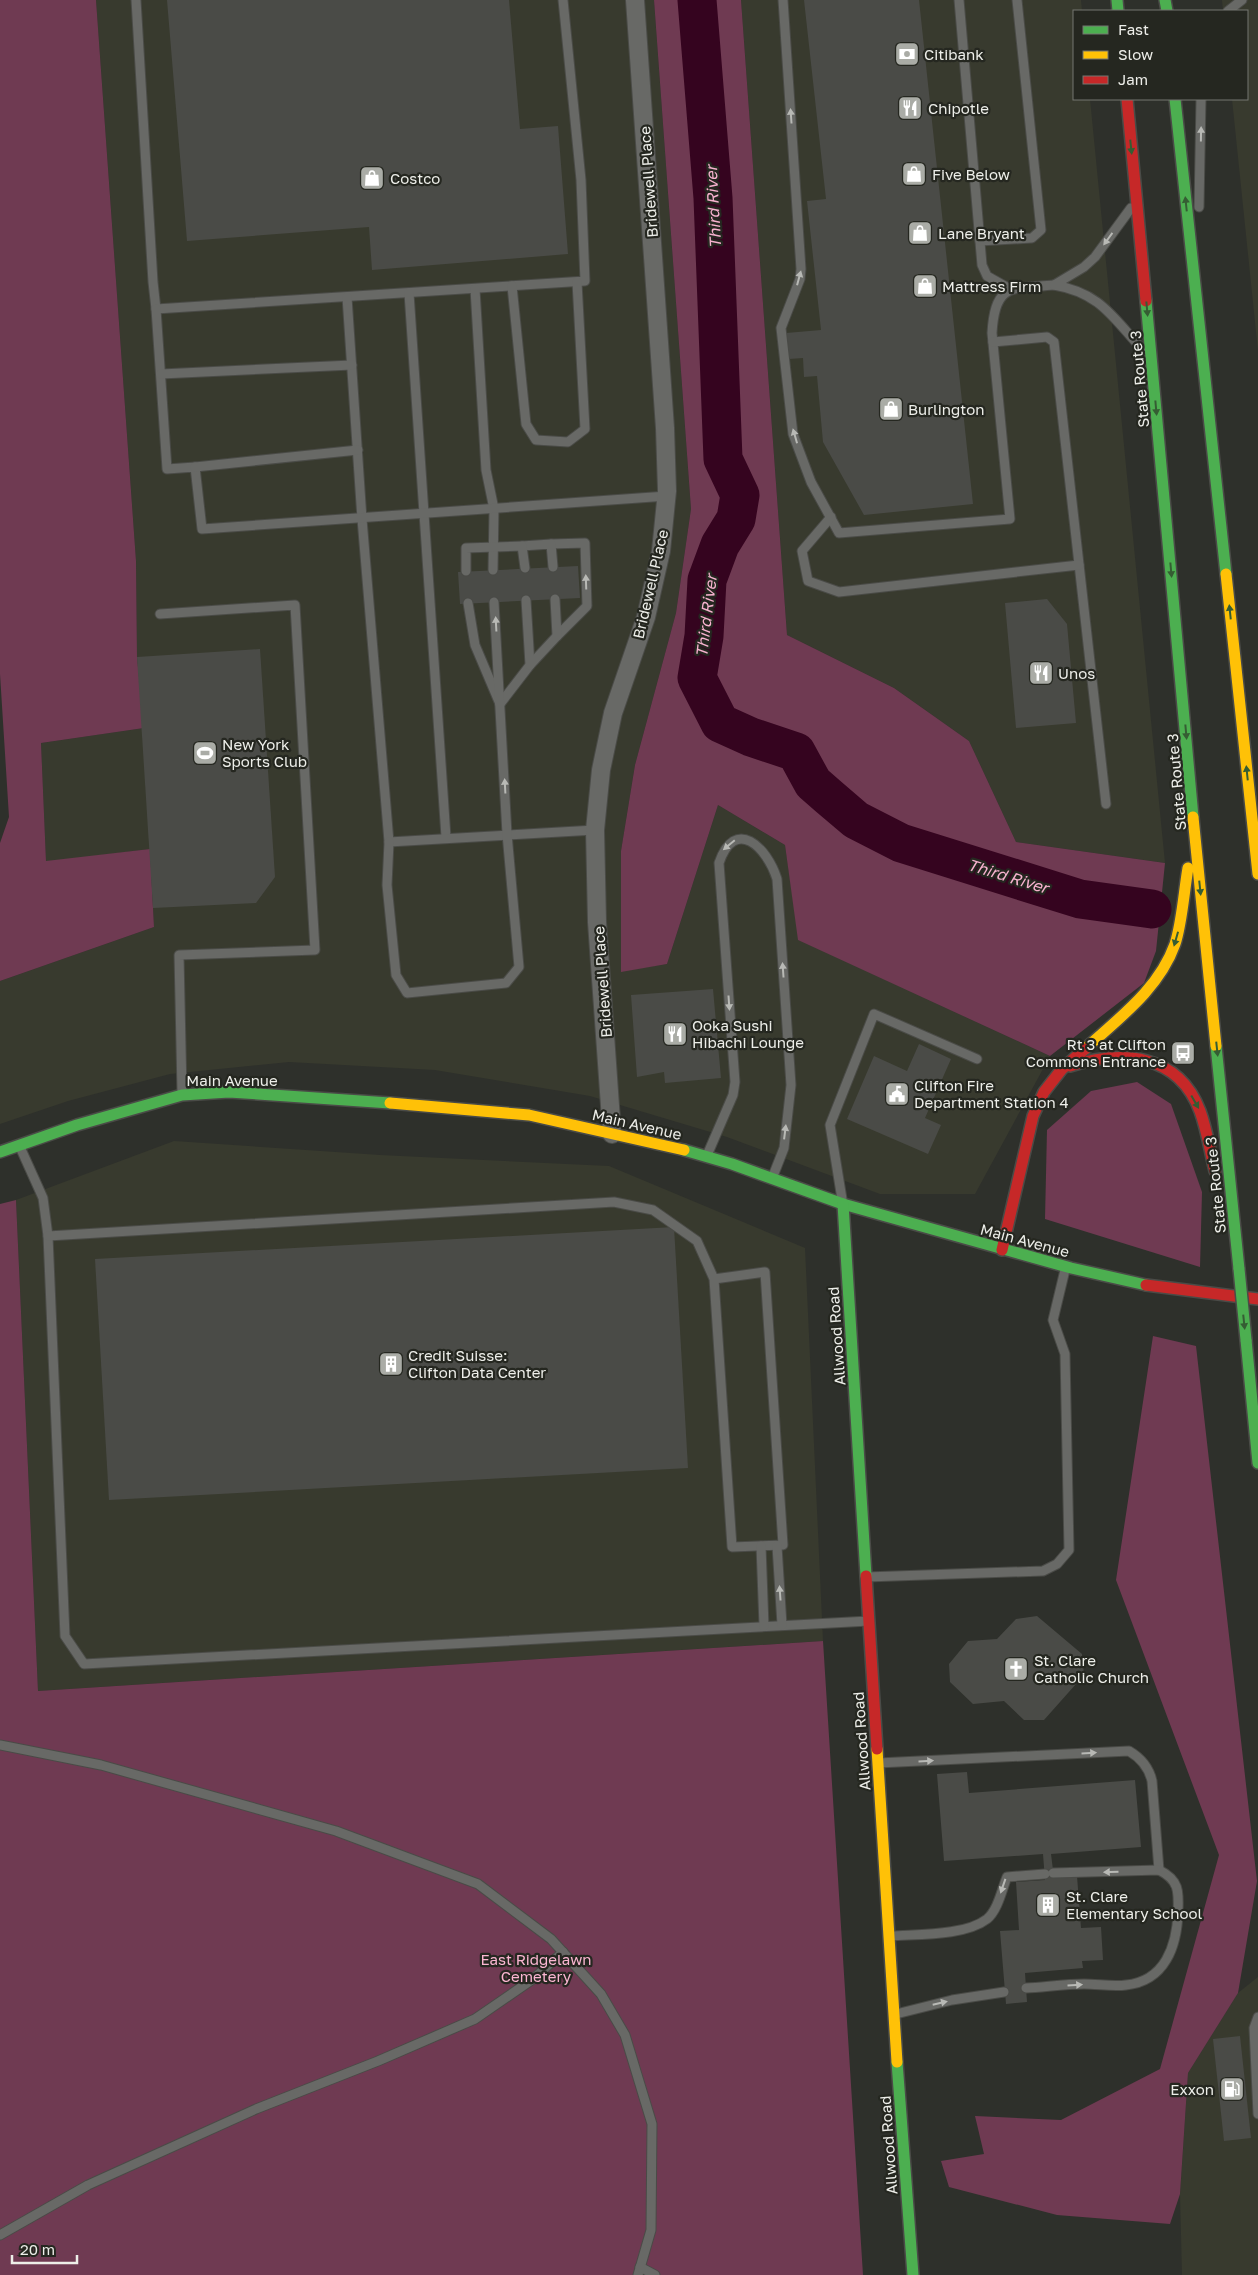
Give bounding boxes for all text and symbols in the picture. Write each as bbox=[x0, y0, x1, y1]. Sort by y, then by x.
legend bbox=[1073, 10, 1248, 100]
text: Fast bbox=[1118, 20, 1149, 38]
bank icon: Citibank bbox=[894, 41, 920, 67]
place label: Citibank bbox=[924, 45, 984, 63]
text: Slow bbox=[1118, 45, 1153, 63]
text: Jam bbox=[1118, 70, 1148, 88]
restaurant icon: Chipotle bbox=[897, 95, 923, 121]
place label: Chipotle bbox=[928, 99, 989, 117]
one-way arrow bbox=[786, 108, 794, 124]
street label: Bridewell Place bbox=[635, 125, 661, 238]
one-way arrow bbox=[1197, 126, 1205, 142]
one-way arrow bbox=[1128, 140, 1136, 156]
shop icon: Five Below bbox=[901, 161, 927, 187]
water label: Third River bbox=[701, 162, 725, 249]
shop icon: Costco bbox=[359, 165, 385, 191]
place label: Five Below bbox=[932, 165, 1010, 183]
place label: Costco bbox=[390, 169, 440, 187]
one-way arrow bbox=[1182, 196, 1190, 212]
shop icon: Lane Bryant bbox=[907, 220, 933, 246]
place label: Lane Bryant bbox=[938, 224, 1025, 242]
one-way arrow bbox=[1103, 232, 1113, 246]
one-way arrow bbox=[795, 271, 803, 286]
shop icon: Mattress Firm bbox=[912, 273, 938, 299]
place label: Mattress Firm bbox=[942, 277, 1041, 295]
one-way arrow bbox=[1143, 301, 1151, 317]
street label: State Route 3 bbox=[1126, 330, 1152, 428]
shop icon: Burlington bbox=[878, 396, 904, 422]
place label: Burlington bbox=[908, 400, 984, 418]
one-way arrow bbox=[1153, 400, 1161, 416]
one-way arrow bbox=[791, 429, 799, 444]
street label: Bridewell Place bbox=[629, 527, 671, 640]
one-way arrow bbox=[1168, 562, 1176, 578]
water label: Third River bbox=[691, 571, 721, 659]
one-way arrow bbox=[582, 574, 590, 590]
one-way arrow bbox=[1226, 604, 1234, 620]
one-way arrow bbox=[491, 615, 499, 631]
restaurant icon: Unos bbox=[1028, 660, 1054, 686]
place label: Unos bbox=[1058, 664, 1095, 682]
one-way arrow bbox=[1182, 724, 1190, 740]
street label: State Route 3 bbox=[1163, 733, 1189, 831]
place label: New York Sports Club bbox=[222, 735, 307, 770]
sports icon: New York Sports Club bbox=[192, 740, 218, 766]
one-way arrow bbox=[1243, 765, 1251, 781]
one-way arrow bbox=[500, 777, 508, 793]
one-way arrow bbox=[723, 840, 736, 850]
water label: Third River bbox=[965, 854, 1053, 899]
one-way arrow bbox=[1197, 880, 1205, 896]
street label: Bridewell Place bbox=[589, 925, 615, 1038]
one-way arrow bbox=[1171, 931, 1179, 946]
one-way arrow bbox=[779, 962, 787, 978]
one-way arrow bbox=[726, 995, 734, 1011]
place label: Ooka Sushi Hibachi Lounge bbox=[692, 1016, 804, 1051]
restaurant icon: Ooka Sushi Hibachi Lounge bbox=[662, 1021, 688, 1047]
place label: Rt 3 at Clifton Commons Entrance bbox=[1026, 1035, 1166, 1070]
bus stop icon: Rt 3 at Clifton Commons Entrance bbox=[1170, 1040, 1196, 1066]
one-way arrow bbox=[1213, 1042, 1221, 1058]
street label: Main Avenue bbox=[186, 1071, 278, 1089]
place label: Clifton Fire Department Station 4 bbox=[914, 1076, 1069, 1111]
public building icon: Clifton Fire Department Station 4 bbox=[884, 1081, 910, 1107]
one-way arrow bbox=[1191, 1095, 1200, 1108]
street label: Main Avenue bbox=[590, 1105, 684, 1143]
one-way arrow bbox=[781, 1124, 789, 1140]
street label: State Route 3 bbox=[1201, 1136, 1229, 1234]
street label: Main Avenue bbox=[979, 1219, 1072, 1261]
street label: Allwood Road bbox=[824, 1286, 848, 1386]
one-way arrow bbox=[1240, 1314, 1248, 1330]
place label: Credit Suisse: Clifton Data Center bbox=[408, 1346, 546, 1381]
building icon: Credit Suisse: Clifton Data Center bbox=[378, 1351, 404, 1377]
one-way arrow bbox=[776, 1585, 784, 1601]
place label: St. Clare Catholic Church bbox=[1034, 1651, 1149, 1686]
church icon: St. Clare Catholic Church bbox=[1003, 1656, 1029, 1682]
street label: Allwood Road bbox=[849, 1691, 873, 1791]
one-way arrow bbox=[1081, 1749, 1097, 1757]
one-way arrow bbox=[919, 1756, 935, 1764]
one-way arrow bbox=[1102, 1868, 1118, 1876]
one-way arrow bbox=[999, 1879, 1007, 1894]
place label: St. Clare Elementary School bbox=[1066, 1887, 1202, 1922]
building icon: St. Clare Elementary School bbox=[1035, 1892, 1061, 1918]
park label: East Ridgelawn Cemetery bbox=[480, 1950, 592, 1985]
one-way arrow bbox=[1067, 1980, 1083, 1988]
one-way arrow bbox=[933, 1999, 948, 2007]
fuel station icon: Exxon bbox=[1219, 2076, 1245, 2102]
place label: Exxon bbox=[1170, 2080, 1214, 2098]
street label: Allwood Road bbox=[876, 2095, 900, 2195]
scale bar bbox=[12, 2232, 78, 2264]
text: 20 m bbox=[20, 2240, 55, 2258]

